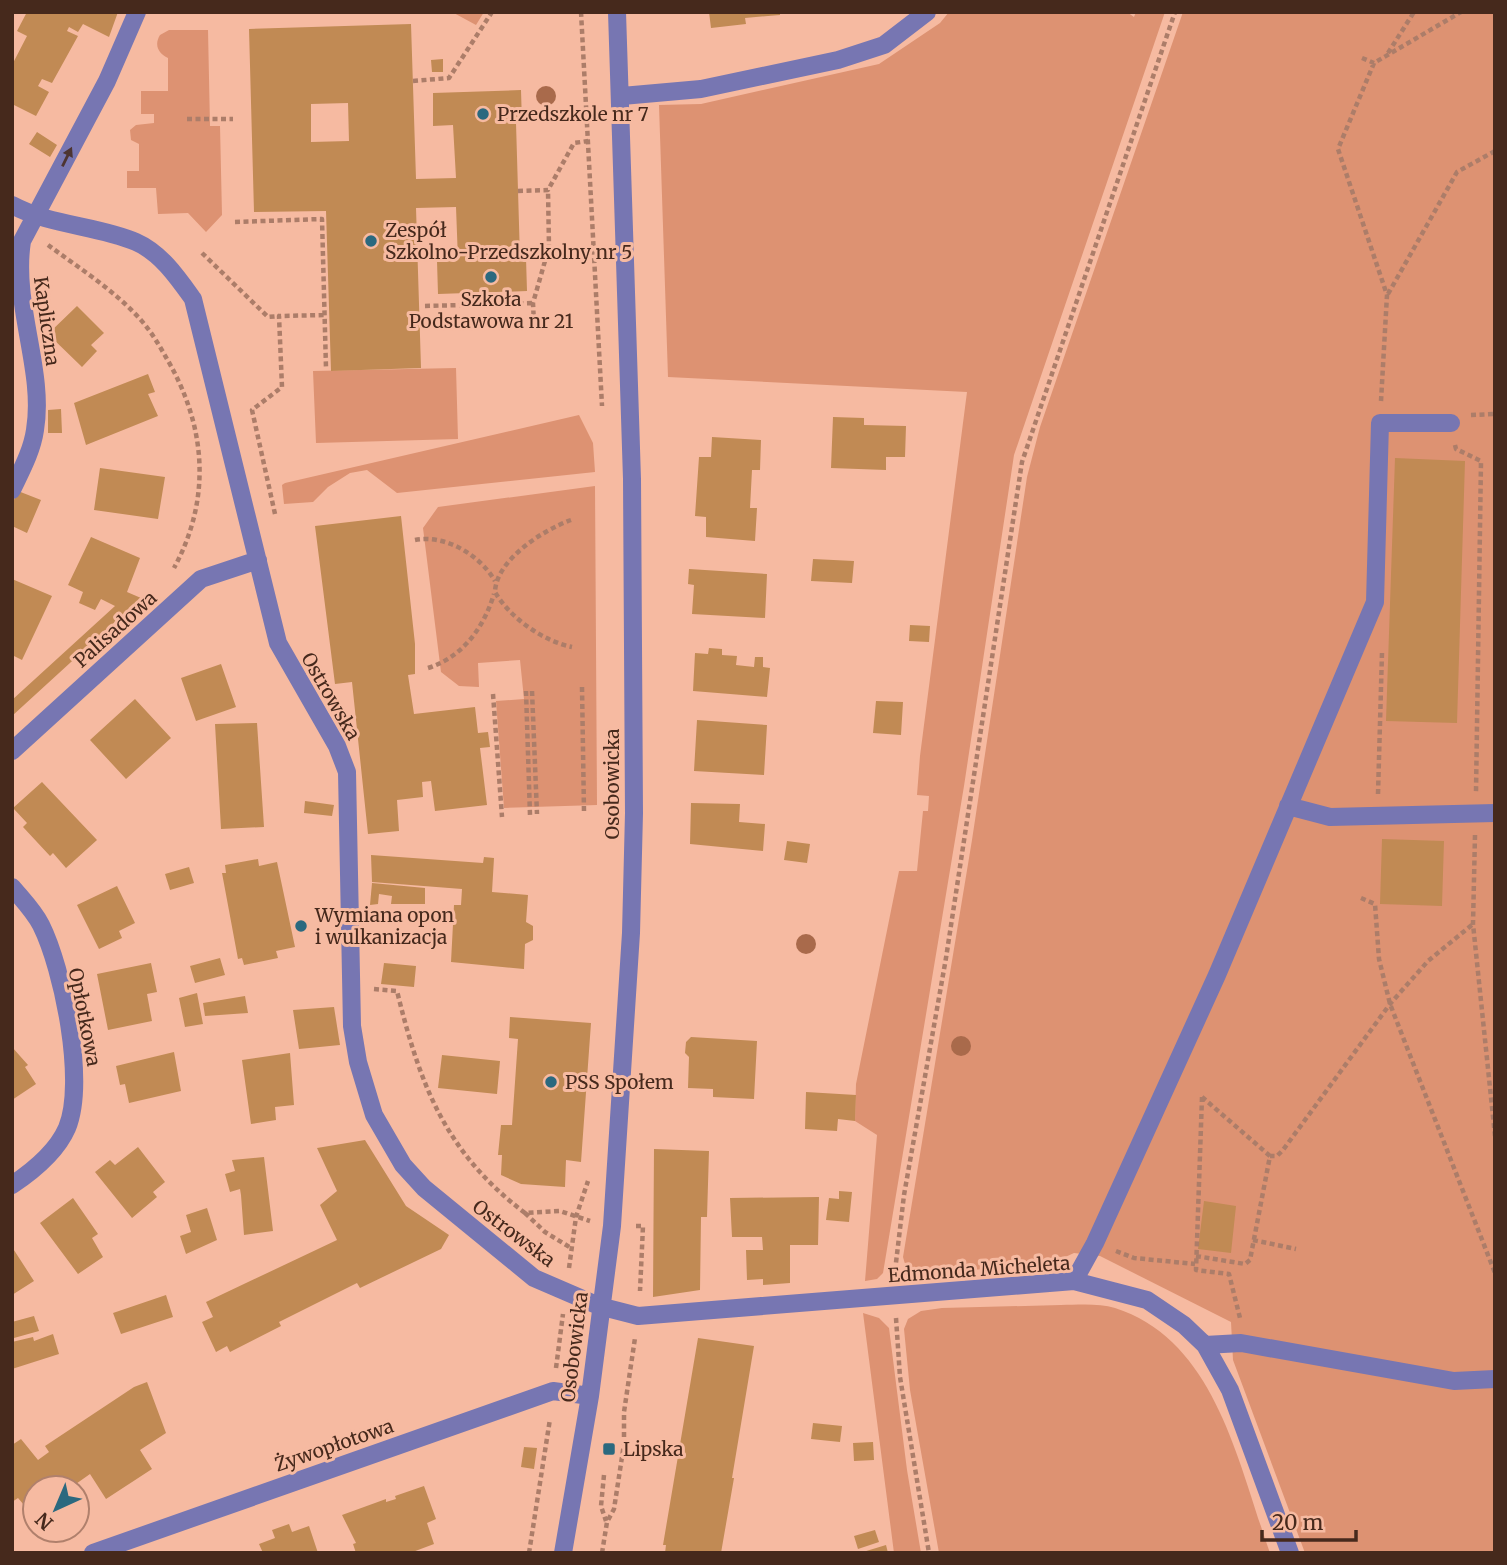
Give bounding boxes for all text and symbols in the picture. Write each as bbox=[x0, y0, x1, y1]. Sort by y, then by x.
place label: Przedszkole nr 7 bbox=[497, 102, 649, 126]
marker: Przedszkole nr 7 bbox=[475, 106, 491, 122]
one-way arrow bbox=[61, 147, 73, 167]
place label: Zespół Szkolno-Przedszkolny nr 5 bbox=[385, 218, 632, 264]
marker: Zespół Szkolno-Przedszkolny nr 5 bbox=[363, 233, 379, 249]
marker: Szkoła Podstawowa nr 21 bbox=[483, 269, 499, 285]
street label: Kapliczna bbox=[29, 275, 65, 367]
place label: Szkoła Podstawowa nr 21 bbox=[409, 287, 574, 333]
street label: Palisadowa bbox=[69, 586, 161, 672]
street label: Ostrowska bbox=[296, 648, 366, 744]
street label: Osobowicka bbox=[600, 728, 624, 840]
place label: Wymiana opon i wulkanizacja bbox=[314, 903, 455, 949]
marker: Wymiana opon i wulkanizacja bbox=[293, 918, 309, 934]
street label: Opłotkowa bbox=[64, 966, 106, 1068]
place label: PSS Społem bbox=[565, 1070, 674, 1094]
marker: PSS Społem bbox=[543, 1074, 559, 1090]
street label: Ostrowska bbox=[468, 1194, 560, 1272]
street label: Edmonda Micheleta bbox=[887, 1251, 1071, 1287]
street label: Osobowicka bbox=[555, 1290, 593, 1404]
street label: Żywopłotowa bbox=[271, 1413, 397, 1477]
place label: Lipska bbox=[623, 1437, 684, 1461]
marker: Lipska bbox=[601, 1441, 617, 1457]
north arrow bbox=[21, 1474, 91, 1544]
scale bar bbox=[1262, 1498, 1356, 1542]
text: N bbox=[30, 1507, 58, 1535]
text: 20 m bbox=[1272, 1509, 1324, 1536]

